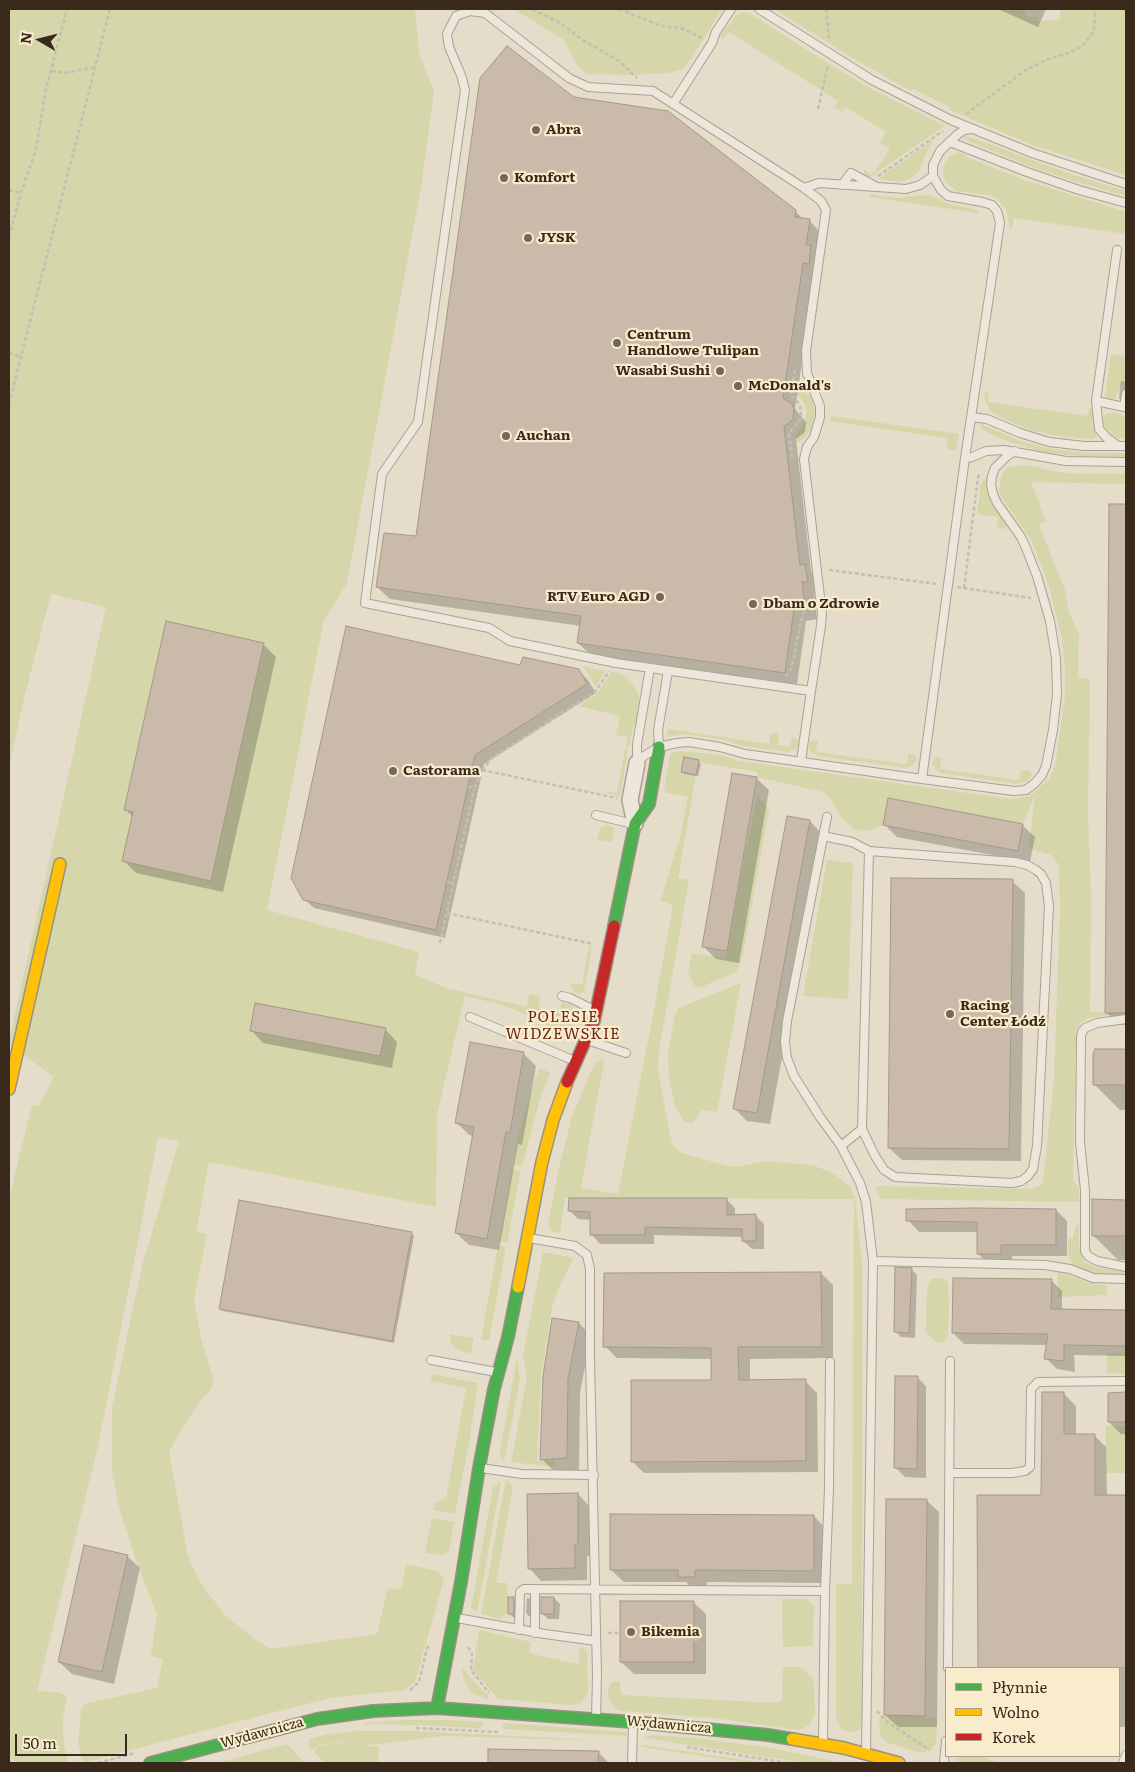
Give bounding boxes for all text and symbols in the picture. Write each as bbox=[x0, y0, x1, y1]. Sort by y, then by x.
north arrow bbox=[15, 15, 65, 65]
text: N bbox=[14, 31, 36, 45]
place label: Abra bbox=[546, 122, 581, 138]
marker: Abra bbox=[530, 124, 542, 136]
place label: Komfort bbox=[514, 170, 575, 186]
marker: Komfort bbox=[498, 172, 510, 184]
place label: JYSK bbox=[538, 230, 576, 246]
marker: JYSK bbox=[522, 232, 534, 244]
place label: Centrum Handlowe Tulipan bbox=[627, 327, 759, 360]
marker: Centrum Handlowe Tulipan bbox=[611, 337, 623, 349]
place label: Wasabi Sushi bbox=[616, 363, 710, 379]
marker: Wasabi Sushi bbox=[714, 365, 726, 377]
place label: McDonald's bbox=[748, 378, 831, 394]
marker: McDonald's bbox=[732, 380, 744, 392]
place label: Auchan bbox=[516, 428, 570, 444]
marker: Auchan bbox=[500, 430, 512, 442]
place label: RTV Euro AGD bbox=[547, 589, 650, 605]
marker: RTV Euro AGD bbox=[654, 591, 666, 603]
place label: Dbam o Zdrowie bbox=[763, 596, 880, 612]
marker: Dbam o Zdrowie bbox=[747, 598, 759, 610]
place label: Castorama bbox=[403, 763, 480, 779]
marker: Castorama bbox=[387, 765, 399, 777]
place label: Racing Center Łódź bbox=[960, 998, 1046, 1030]
marker: Racing Center Łódź bbox=[944, 1008, 956, 1020]
district label: POLESIE WIDZEWSKIE bbox=[504, 1009, 622, 1044]
place label: Bikemia bbox=[641, 1624, 700, 1640]
marker: Bikemia bbox=[625, 1626, 637, 1638]
legend bbox=[945, 1667, 1120, 1757]
text: Płynnie bbox=[992, 1675, 1047, 1698]
text: Wolno bbox=[992, 1700, 1039, 1723]
street label: Wydawnicza bbox=[626, 1713, 712, 1737]
street label: Wydawnicza bbox=[219, 1714, 305, 1752]
scale bar bbox=[18, 1724, 130, 1756]
text: Korek bbox=[992, 1725, 1035, 1748]
text: 50 m bbox=[23, 1731, 57, 1754]

